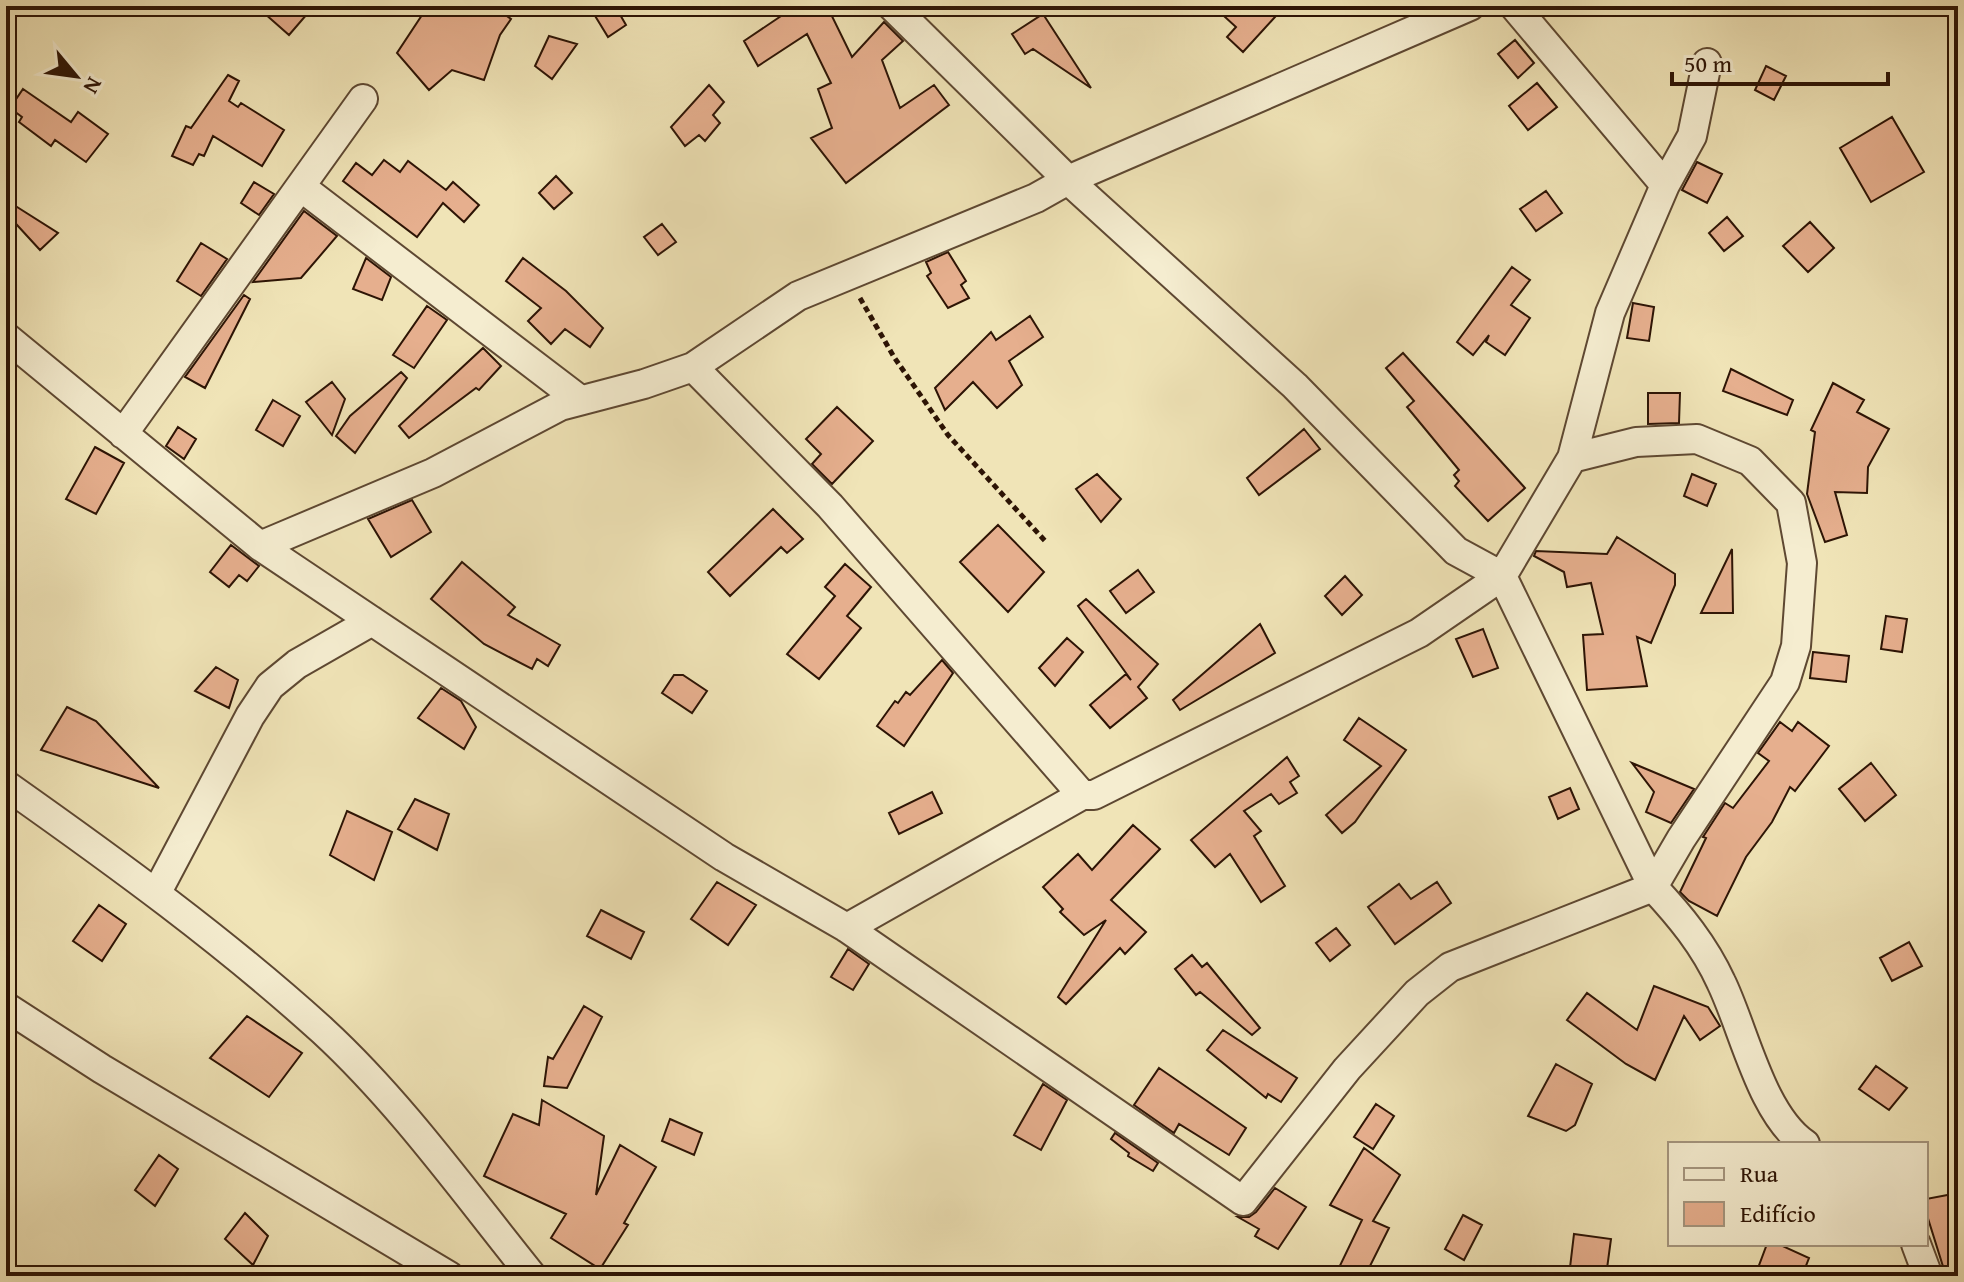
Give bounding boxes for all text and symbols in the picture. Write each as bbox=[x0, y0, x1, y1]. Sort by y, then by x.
north arrow bbox=[36, 36, 116, 116]
scale bar bbox=[1672, 36, 1888, 86]
text: 50 m bbox=[1684, 46, 1732, 81]
text: N bbox=[76, 72, 111, 100]
legend bbox=[1668, 1142, 1928, 1246]
text: Rua bbox=[1740, 1156, 1779, 1191]
text: Edifício bbox=[1740, 1196, 1816, 1231]

